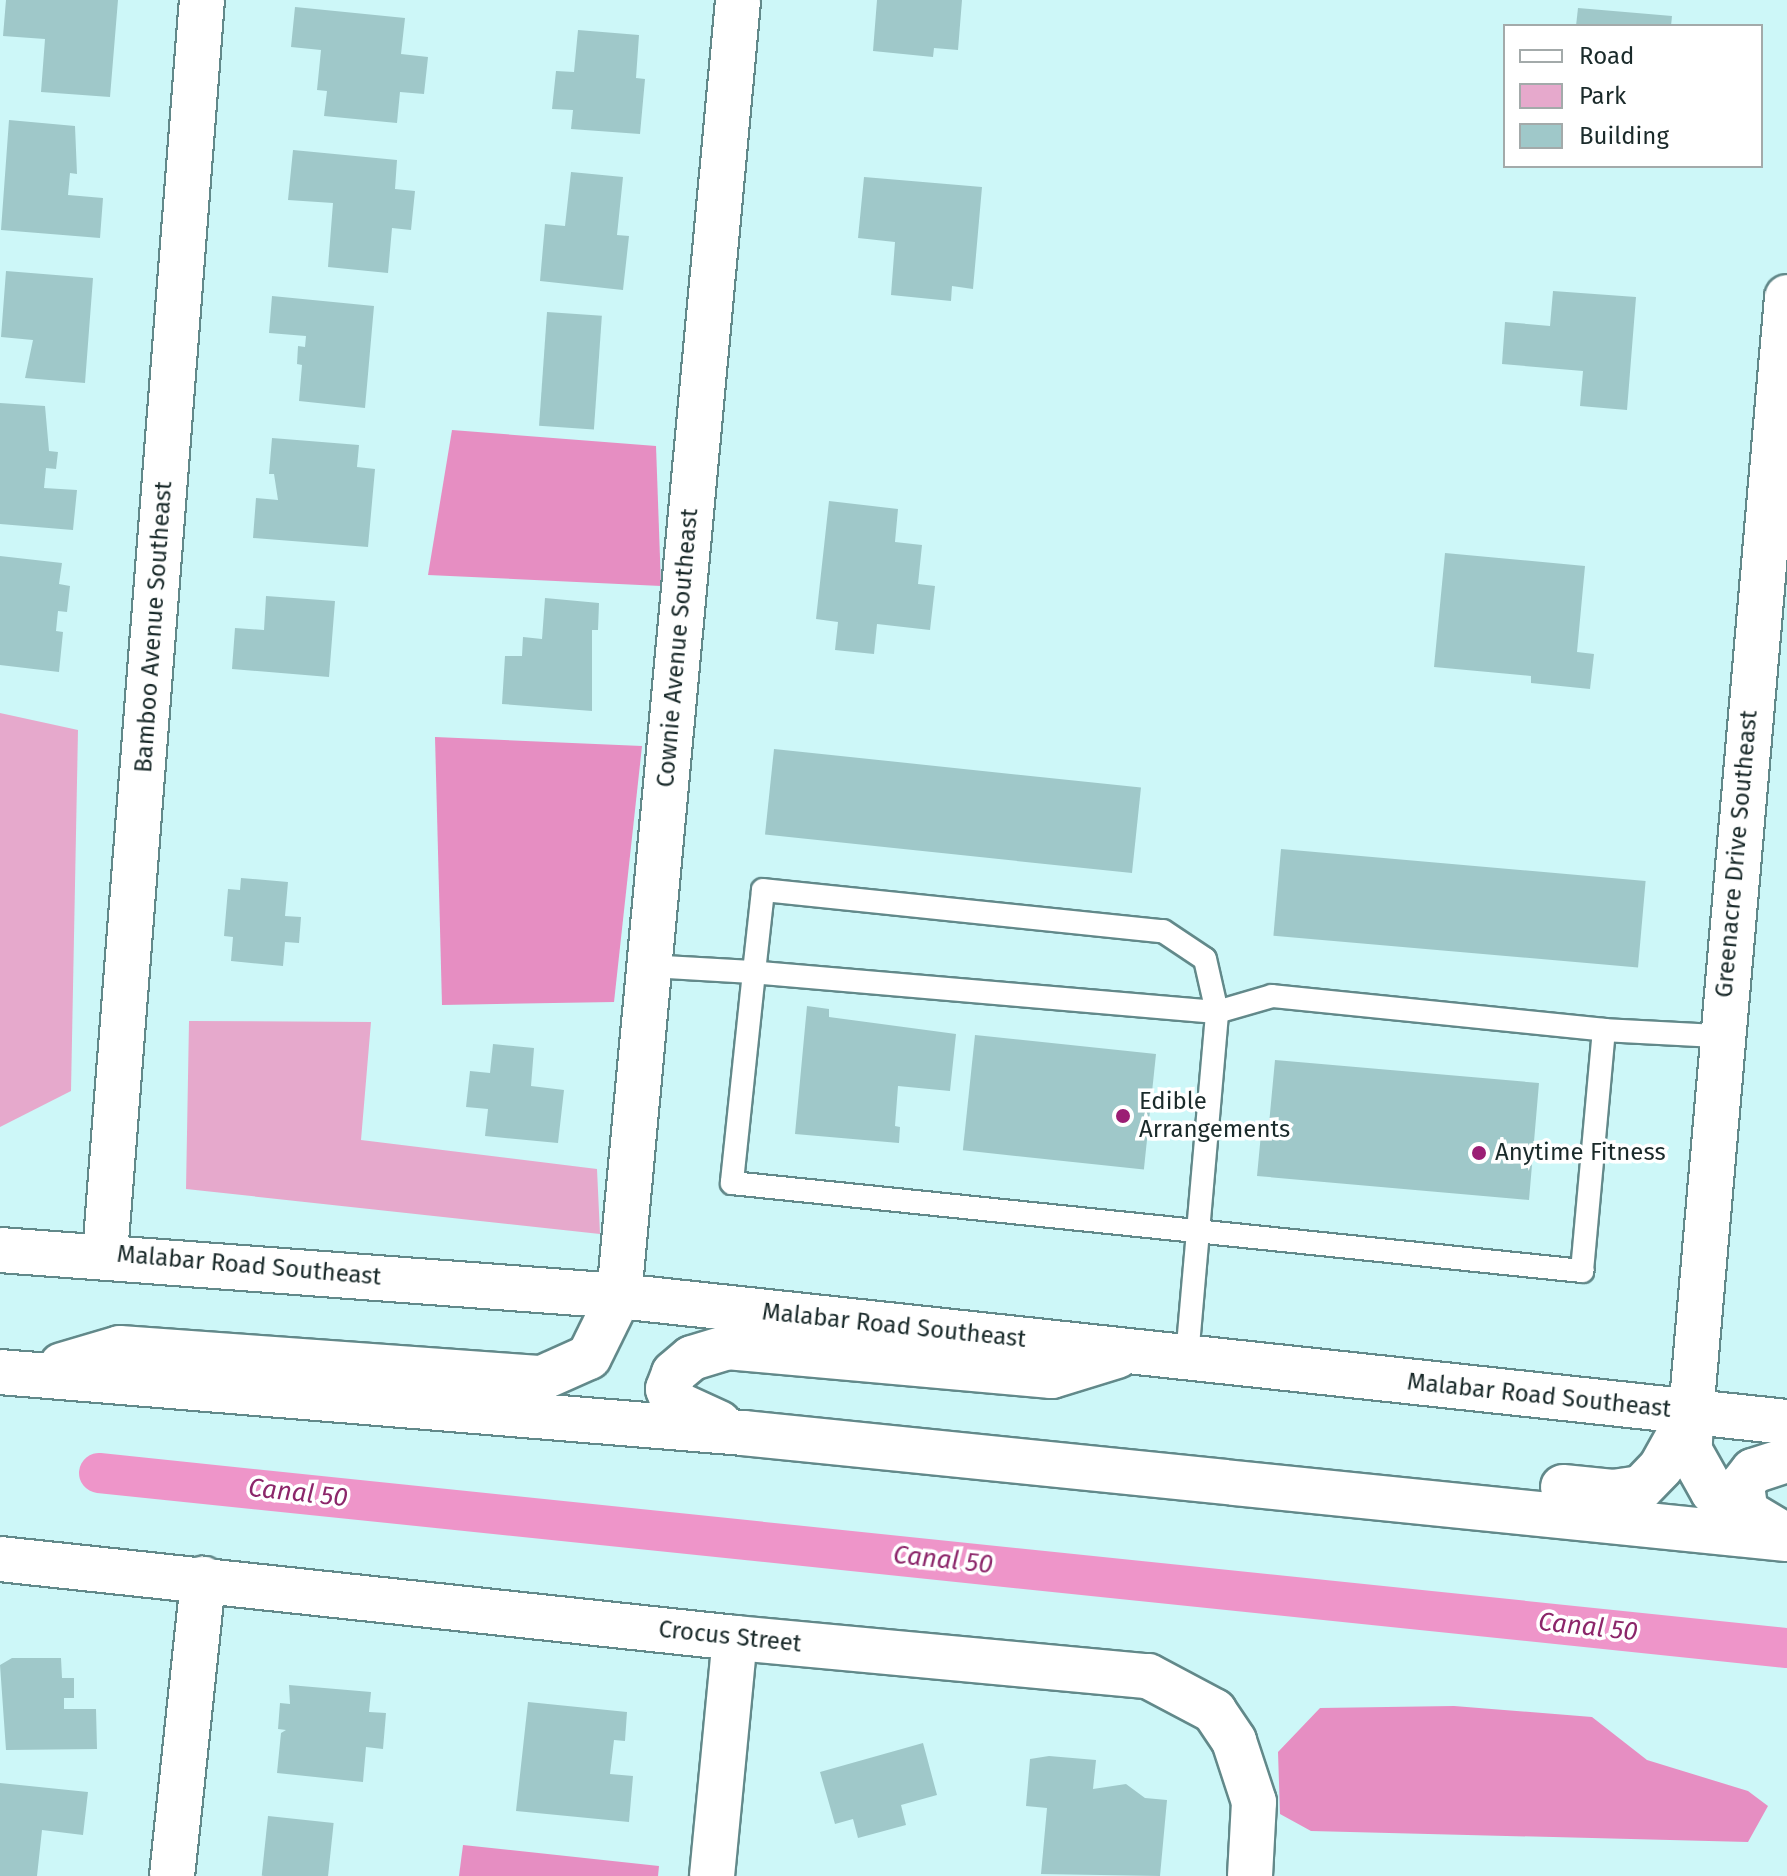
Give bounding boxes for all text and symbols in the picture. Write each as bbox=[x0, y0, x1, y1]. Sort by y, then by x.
legend bbox=[1503, 24, 1763, 168]
text: Road bbox=[1579, 42, 1634, 70]
text: Park bbox=[1579, 82, 1626, 110]
text: Building bbox=[1579, 122, 1669, 150]
street label: Bamboo Avenue Southeast bbox=[129, 480, 179, 774]
street label: Cownie Avenue Southeast bbox=[651, 507, 705, 789]
street label: Greenacre Drive Southeast bbox=[1710, 709, 1764, 999]
place label: Edible Arrangements bbox=[1139, 1088, 1290, 1144]
marker: Edible Arrangements bbox=[1114, 1107, 1132, 1125]
place label: Anytime Fitness bbox=[1495, 1139, 1666, 1167]
marker: Anytime Fitness bbox=[1470, 1144, 1488, 1162]
street label: Malabar Road Southeast bbox=[116, 1240, 382, 1292]
street label: Malabar Road Southeast bbox=[761, 1298, 1027, 1354]
street label: Malabar Road Southeast bbox=[1406, 1368, 1672, 1424]
water label: Canal 50 bbox=[247, 1472, 349, 1514]
water label: Canal 50 bbox=[892, 1539, 994, 1581]
water label: Canal 50 bbox=[1537, 1606, 1639, 1648]
street label: Crocus Street bbox=[657, 1615, 803, 1659]

